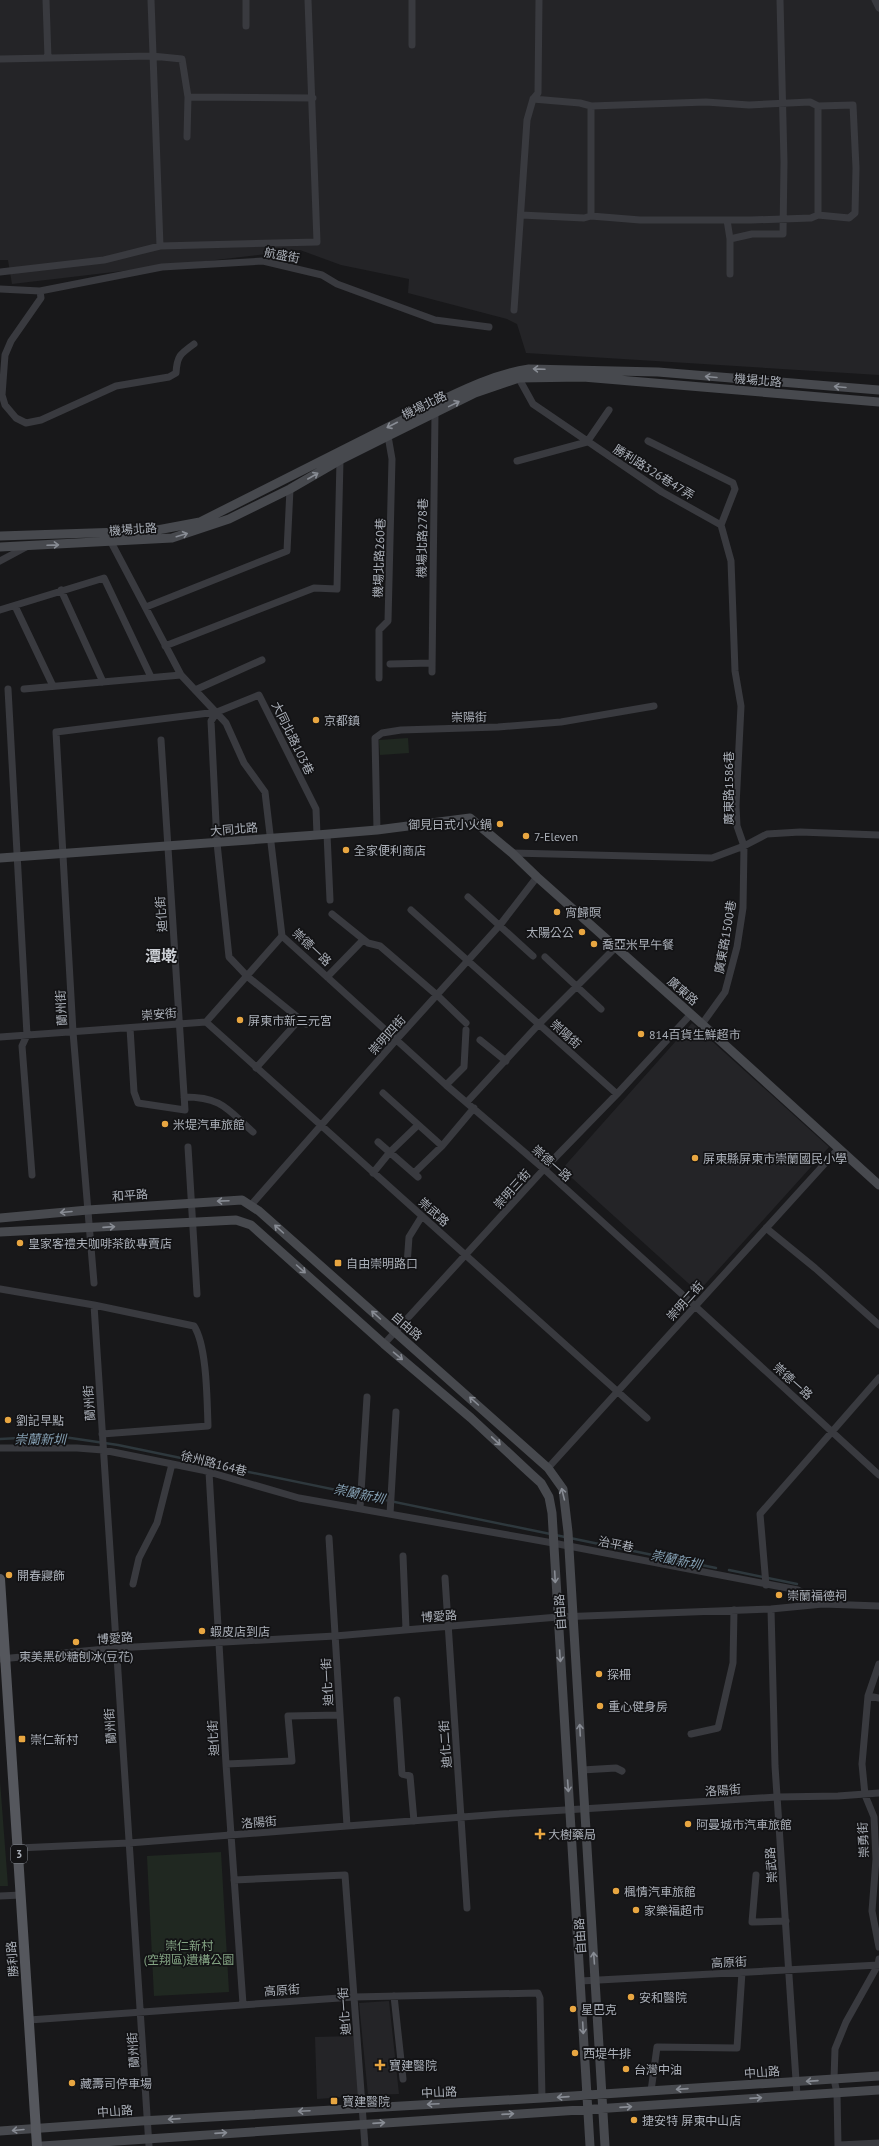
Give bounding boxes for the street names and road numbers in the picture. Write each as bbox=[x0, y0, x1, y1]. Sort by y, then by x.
street label: 航盛街 bbox=[263, 244, 301, 266]
street label: 機場北路 bbox=[733, 370, 783, 390]
street label: 機場北路 bbox=[399, 388, 449, 422]
street label: 勝利路326巷47弄 bbox=[611, 441, 697, 503]
street label: 機場北路278巷 bbox=[414, 498, 430, 578]
street label: 機場北路260巷 bbox=[370, 518, 388, 598]
street label: 機場北路 bbox=[109, 520, 157, 538]
street label: 大同北路103巷 bbox=[269, 699, 317, 777]
street label: 崇陽街 bbox=[451, 709, 487, 725]
street label: 廣東路1586巷 bbox=[721, 751, 736, 825]
street label: 大同北路 bbox=[209, 819, 259, 839]
street label: 迪化街 bbox=[152, 896, 170, 932]
street label: 廣東路1500巷 bbox=[711, 899, 739, 975]
street label: 崇德一路 bbox=[289, 925, 335, 969]
street label: 廣東路 bbox=[664, 974, 702, 1008]
street label: 蘭州街 bbox=[53, 990, 69, 1026]
street label: 崇安街 bbox=[140, 1005, 178, 1023]
street label: 崇明四街 bbox=[365, 1012, 409, 1058]
street label: 崇陽街 bbox=[548, 1016, 584, 1052]
street label: 崇德一路 bbox=[529, 1142, 575, 1184]
street label: 崇明三街 bbox=[490, 1166, 534, 1212]
street label: 和平路 bbox=[112, 1186, 148, 1204]
street label: 崇武路 bbox=[416, 1194, 452, 1230]
street label: 崇明二街 bbox=[663, 1278, 707, 1324]
street label: 自由路 bbox=[388, 1309, 426, 1343]
street label: 崇德一路 bbox=[770, 1359, 816, 1403]
street label: 蘭州街 bbox=[80, 1385, 98, 1421]
street label: 徐州路164巷 bbox=[179, 1448, 249, 1478]
street label: 治平巷 bbox=[597, 1533, 635, 1555]
street label: 自由路 bbox=[551, 1594, 569, 1630]
street label: 博愛路 bbox=[421, 1607, 457, 1625]
street label: 博愛路 bbox=[97, 1629, 133, 1647]
street label: 迪化一街 bbox=[318, 1658, 336, 1706]
street label: 蘭州街 bbox=[101, 1708, 119, 1744]
street label: 迪化街 bbox=[205, 1720, 221, 1756]
street label: 迪化二街 bbox=[436, 1720, 454, 1768]
street label: 洛陽街 bbox=[705, 1781, 741, 1799]
street label: 洛陽街 bbox=[240, 1813, 278, 1831]
street label: 崇勇街 bbox=[855, 1822, 871, 1858]
road number: 3 bbox=[11, 1845, 27, 1863]
street label: 崇武路 bbox=[762, 1847, 780, 1883]
street label: 自由路 bbox=[571, 1918, 589, 1954]
street label: 勝利路 bbox=[3, 1941, 21, 1977]
street label: 高原街 bbox=[711, 1954, 747, 1970]
street label: 高原街 bbox=[264, 1981, 300, 1999]
street label: 迪化一街 bbox=[335, 1987, 353, 2035]
street label: 蘭州街 bbox=[124, 2032, 142, 2068]
street label: 中山路 bbox=[744, 2063, 780, 2081]
street label: 中山路 bbox=[421, 2084, 457, 2100]
street label: 中山路 bbox=[97, 2102, 133, 2120]

